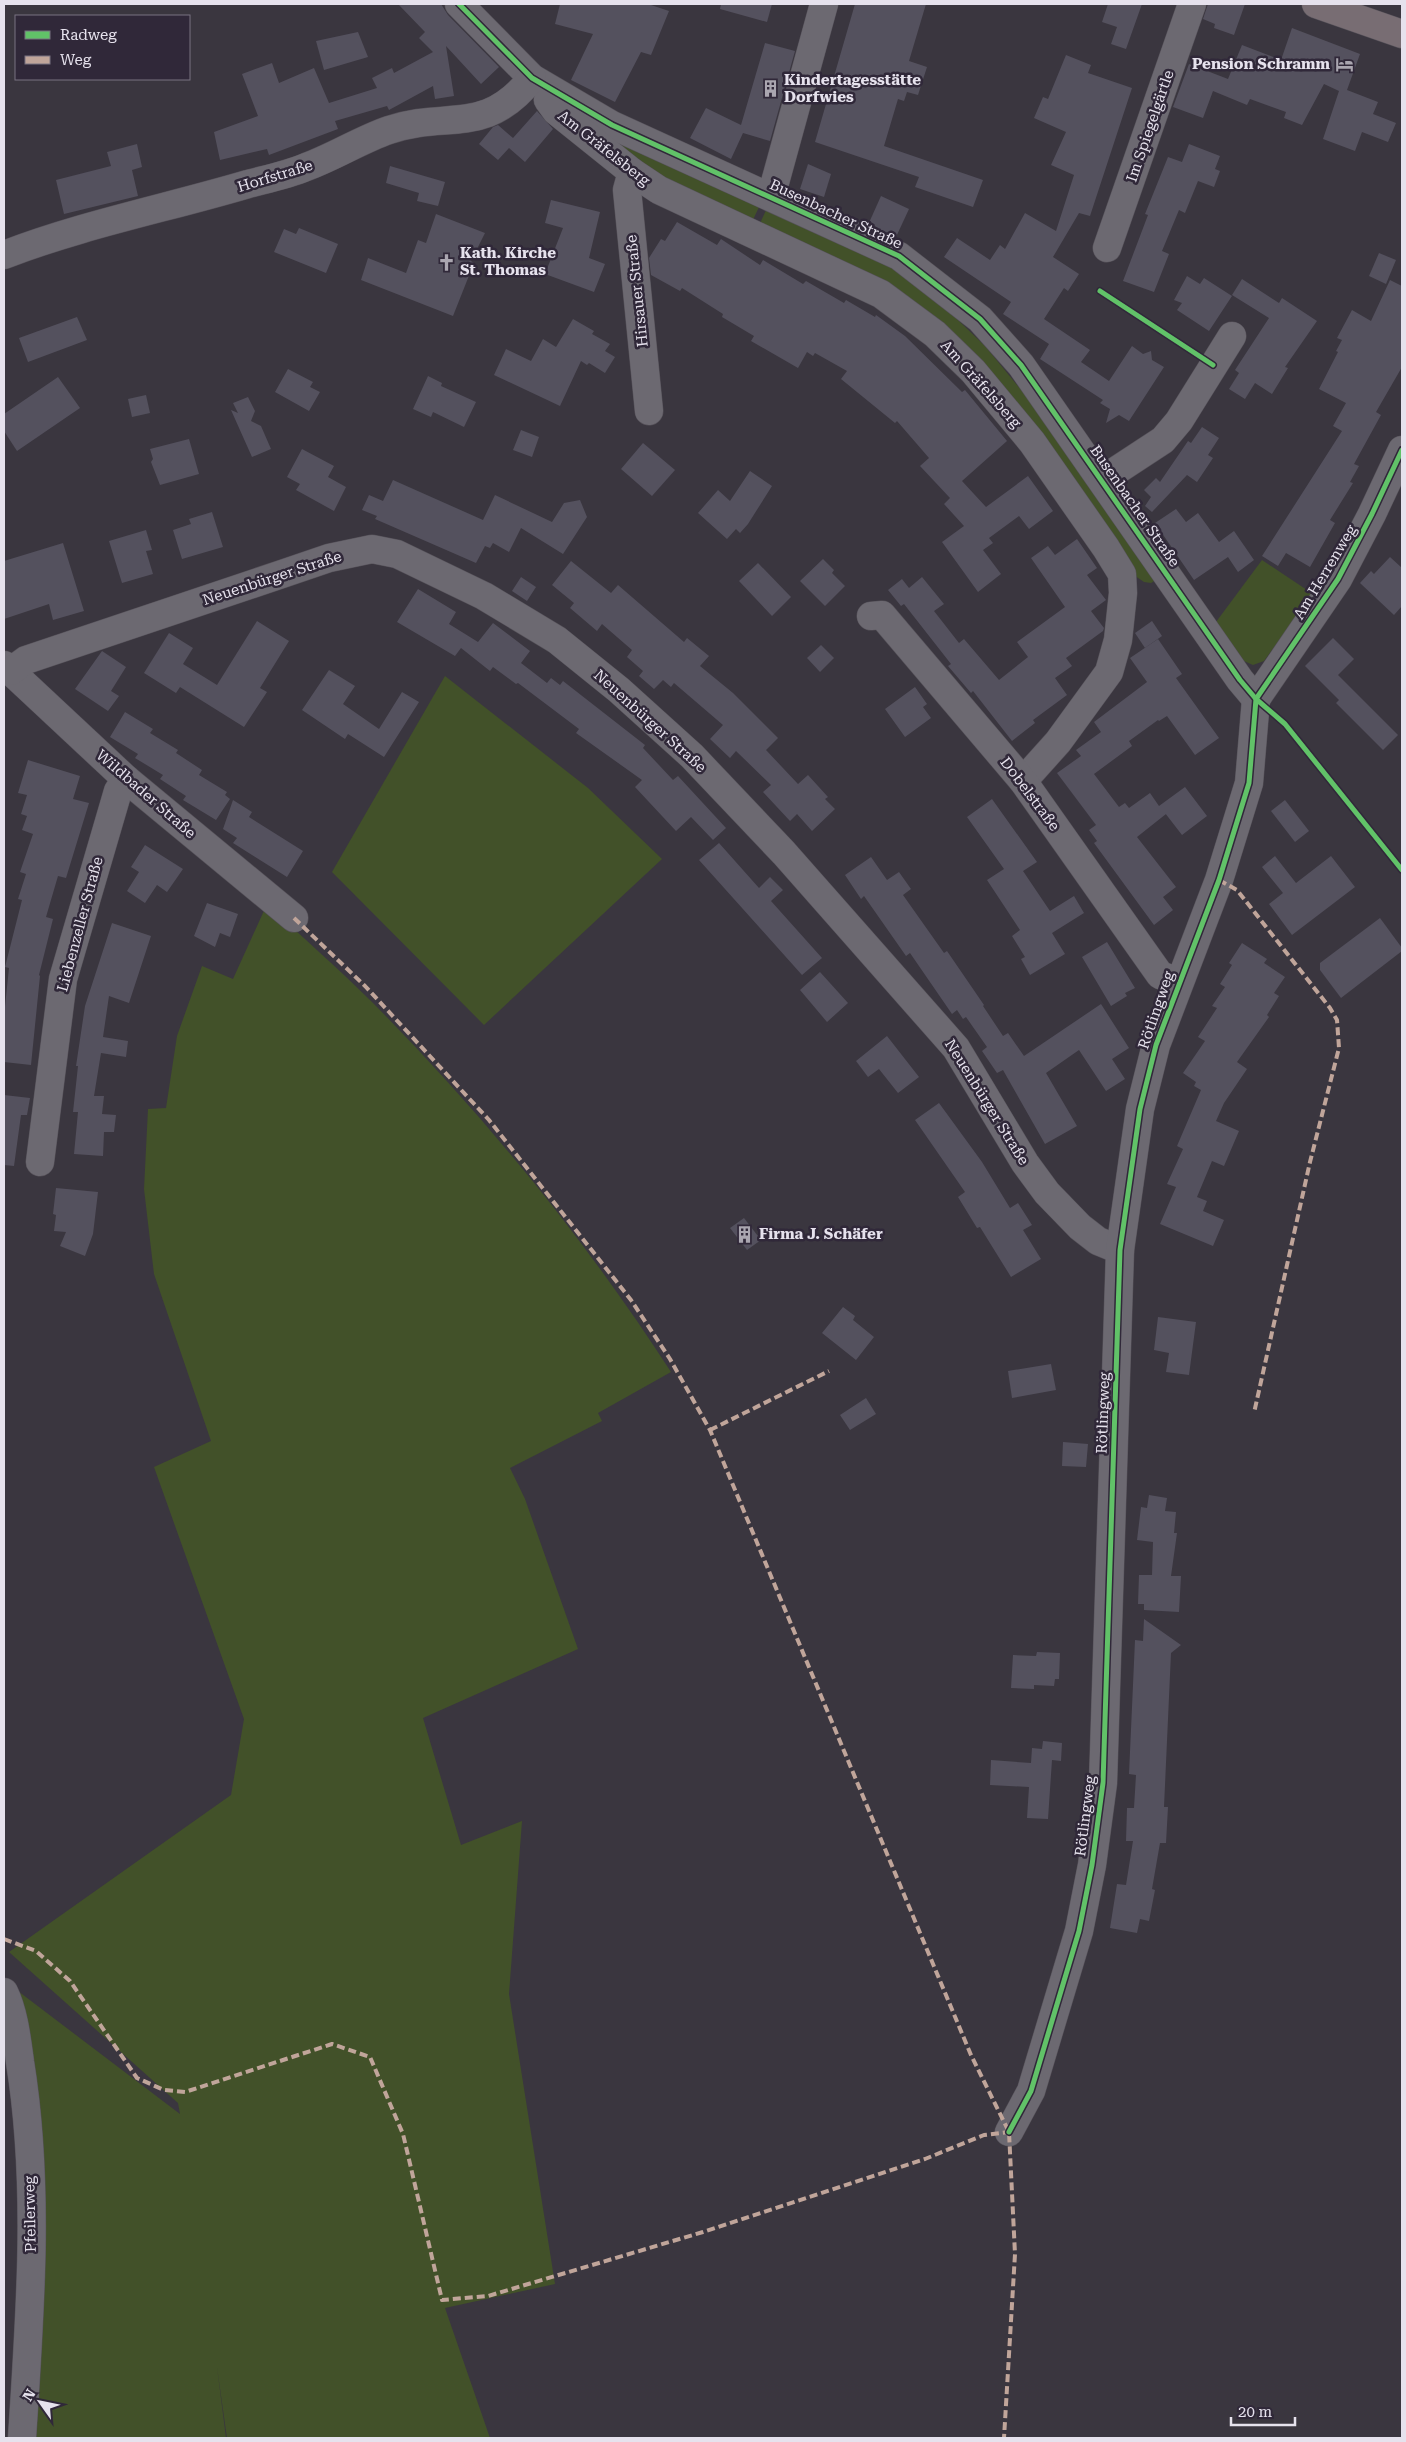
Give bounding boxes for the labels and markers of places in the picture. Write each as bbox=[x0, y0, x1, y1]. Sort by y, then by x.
hotel icon: Pension Schramm bbox=[1334, 54, 1354, 74]
place label: Pension Schramm bbox=[1192, 55, 1331, 73]
place label: Kindertagesstätte Dorfwies bbox=[784, 71, 921, 106]
building icon: Kindertagesstätte Dorfwies bbox=[760, 79, 780, 99]
place label: Kath. Kirche St. Thomas bbox=[460, 244, 556, 279]
church icon: Kath. Kirche St. Thomas bbox=[436, 252, 456, 272]
building icon: Firma J. Schäfer bbox=[735, 1224, 755, 1244]
place label: Firma J. Schäfer bbox=[759, 1225, 883, 1243]

